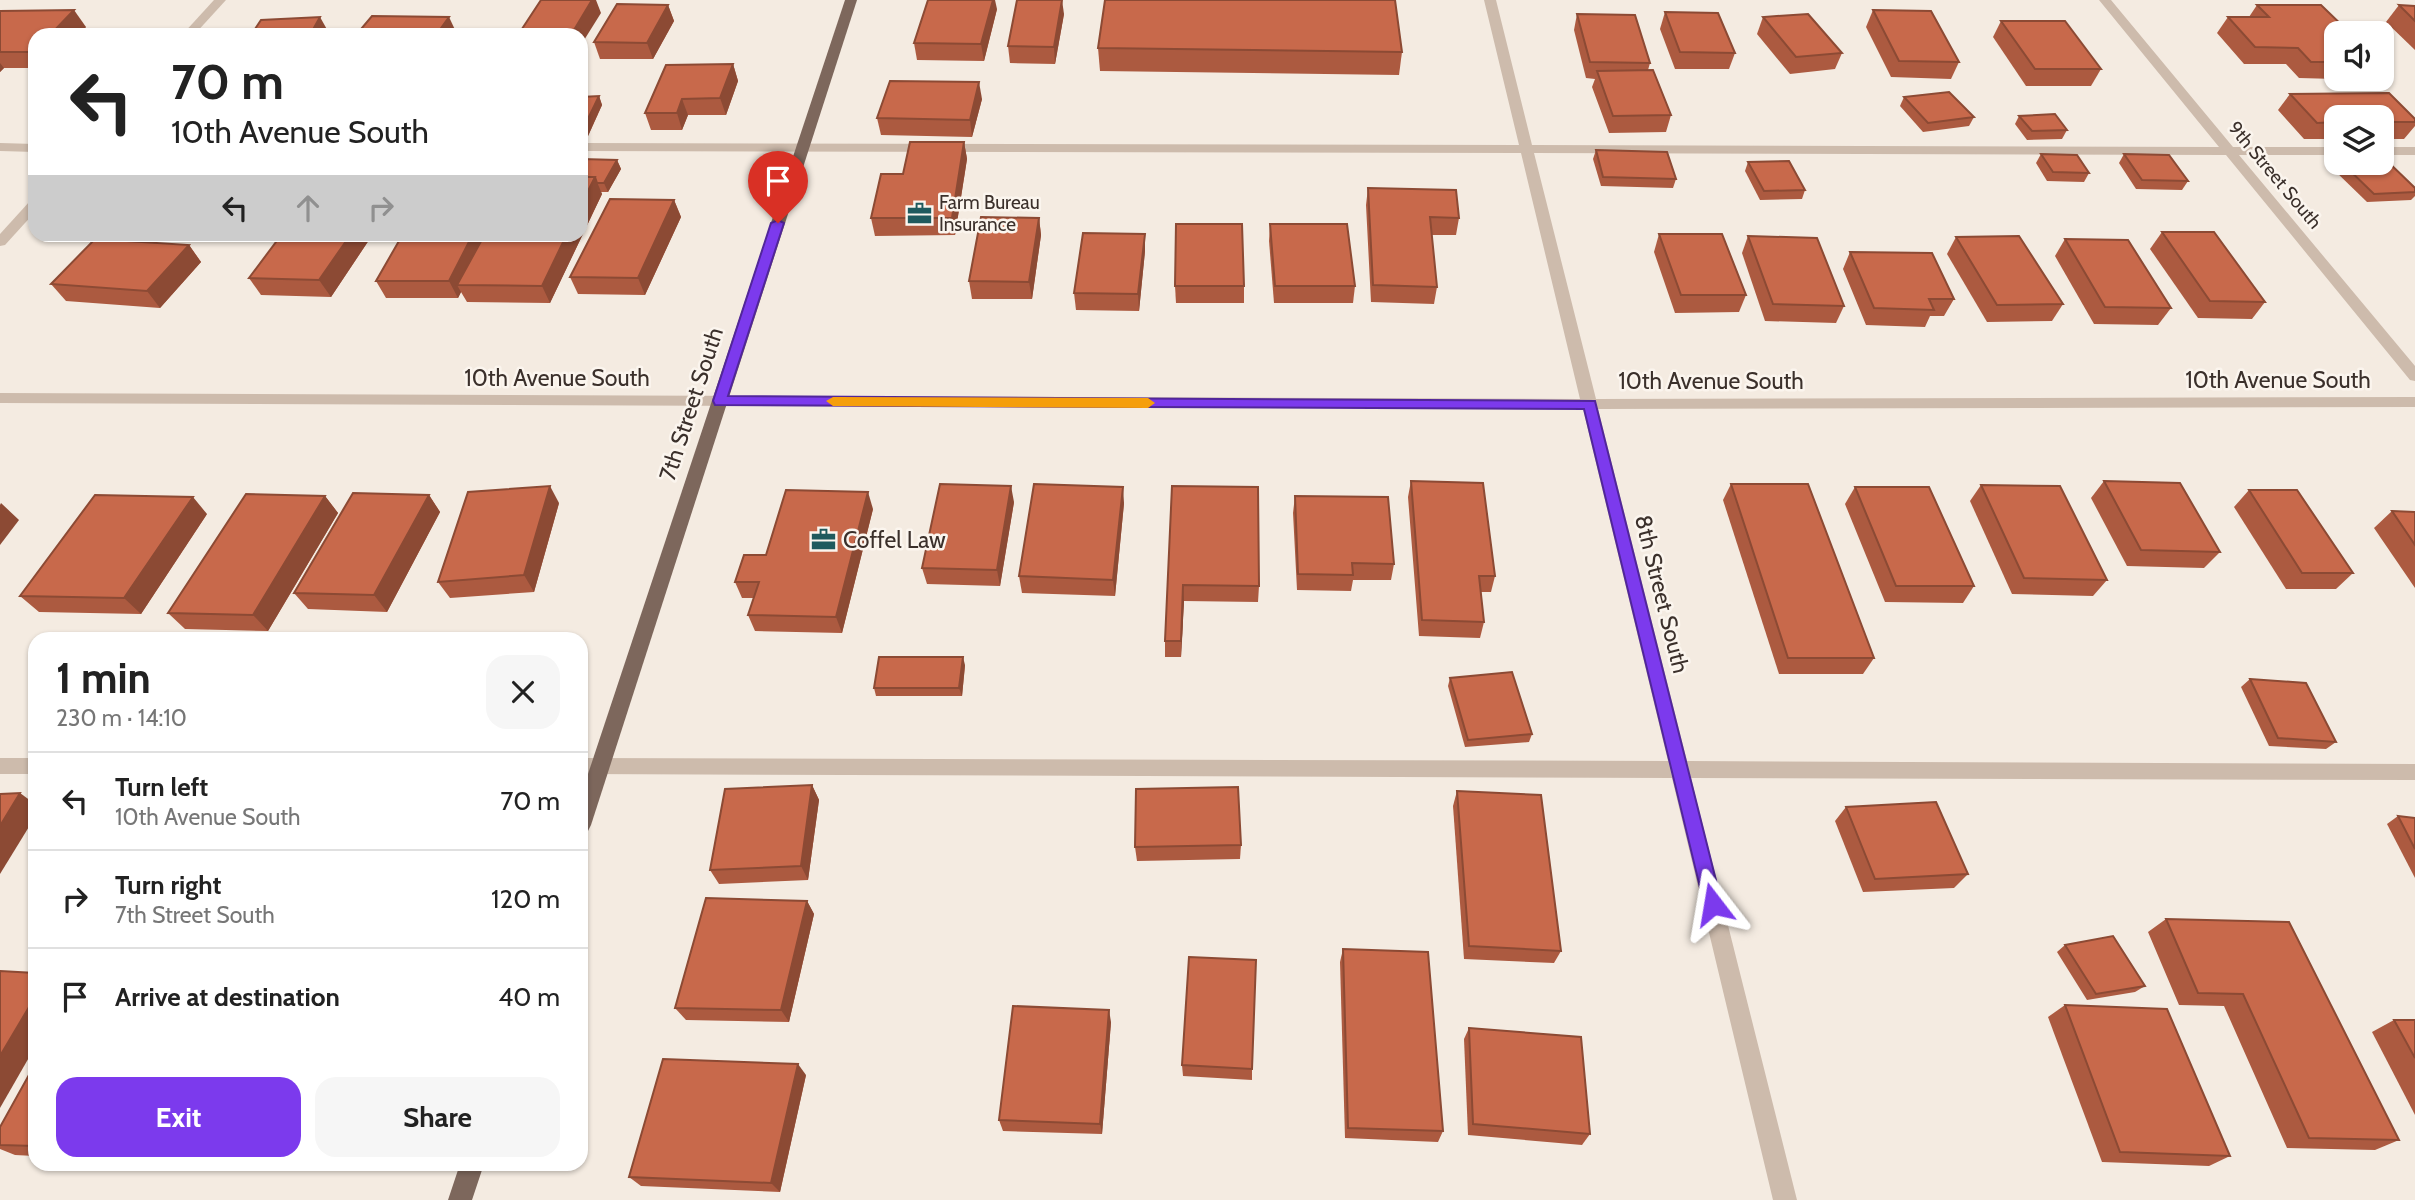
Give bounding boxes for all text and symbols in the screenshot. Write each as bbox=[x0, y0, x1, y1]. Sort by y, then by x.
map controls bbox=[2324, 21, 2394, 175]
button: sound bbox=[2324, 21, 2394, 91]
text: 70 m bbox=[171, 52, 284, 111]
icon: left bbox=[56, 56, 147, 147]
button: layers bbox=[2324, 105, 2394, 175]
text: 10th Avenue South bbox=[171, 112, 429, 151]
street label: 9th Street South bbox=[2223, 117, 2327, 233]
pin bbox=[748, 151, 808, 223]
icon: arrive bbox=[759, 162, 797, 200]
icon: left bbox=[216, 189, 254, 227]
icon: ahead bbox=[289, 189, 327, 227]
icon: right bbox=[362, 189, 400, 227]
place label: Farm Bureau Insurance bbox=[939, 191, 1040, 236]
office icon: Farm Bureau Insurance bbox=[905, 199, 933, 227]
street label: 7th Street South bbox=[653, 324, 729, 484]
street label: 10th Avenue South bbox=[464, 364, 650, 392]
street label: 10th Avenue South bbox=[2185, 366, 2371, 394]
street label: 10th Avenue South bbox=[1618, 367, 1804, 395]
street label: 8th Street South bbox=[1629, 512, 1695, 676]
office icon: Coffel Law bbox=[809, 526, 837, 554]
place label: Coffel Law bbox=[843, 526, 946, 554]
text: 1 min bbox=[56, 652, 151, 704]
button: close bbox=[486, 655, 560, 729]
text: 230 m · 14:10 bbox=[56, 704, 187, 732]
text: Turn left bbox=[115, 771, 208, 803]
icon: left bbox=[56, 782, 94, 820]
text: 70 m bbox=[500, 785, 560, 817]
text: 10th Avenue South bbox=[115, 803, 300, 831]
position arrow bbox=[1676, 867, 1750, 941]
text: Turn right bbox=[115, 869, 221, 901]
icon: right bbox=[56, 880, 94, 918]
text: 120 m bbox=[491, 883, 560, 915]
text: 7th Street South bbox=[115, 901, 275, 929]
icon: arrive bbox=[56, 978, 94, 1016]
text: Arrive at destination bbox=[115, 981, 340, 1013]
text: 40 m bbox=[498, 981, 560, 1013]
button: Exit bbox=[56, 1077, 301, 1157]
button: Share bbox=[315, 1077, 560, 1157]

